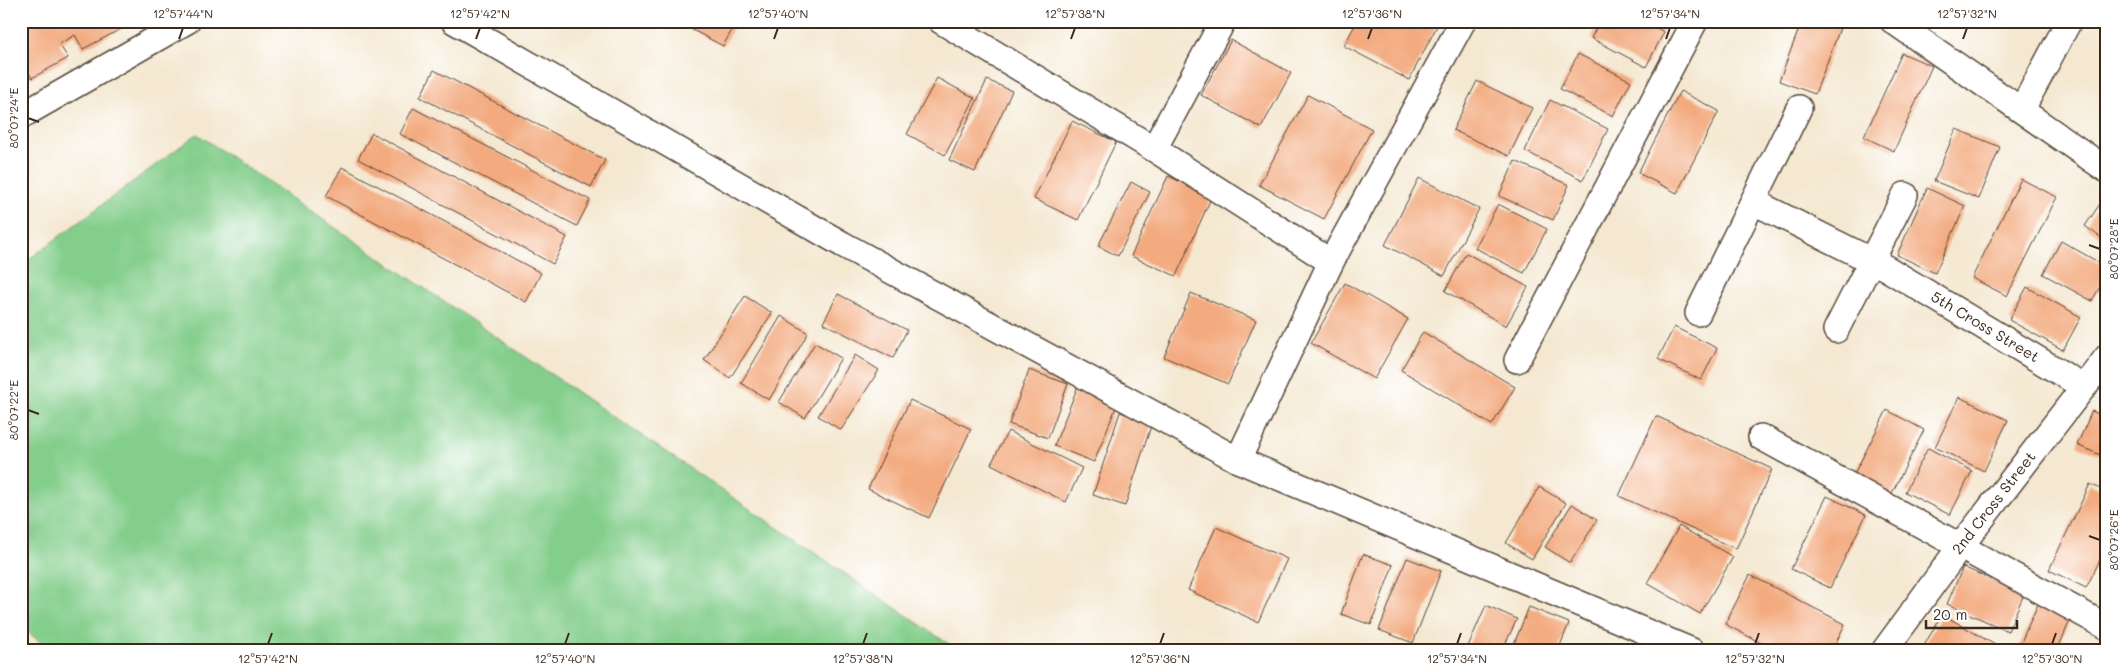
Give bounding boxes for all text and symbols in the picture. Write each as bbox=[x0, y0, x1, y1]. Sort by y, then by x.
text: 12°57'44"N bbox=[153, 5, 213, 21]
text: 12°57'42"N bbox=[450, 5, 510, 21]
text: 12°57'40"N bbox=[748, 5, 808, 21]
text: 12°57'38"N bbox=[1045, 5, 1105, 21]
text: 12°57'36"N bbox=[1342, 5, 1402, 21]
text: 12°57'34"N bbox=[1640, 5, 1700, 21]
text: 12°57'32"N bbox=[1937, 5, 1997, 21]
text: 80°07'24"E bbox=[5, 87, 21, 148]
text: 80°07'28"E bbox=[2105, 218, 2121, 280]
street label: 5th Cross Street bbox=[1928, 286, 2043, 366]
text: 80°07'22"E bbox=[5, 380, 21, 440]
street label: 2nd Cross Street bbox=[1947, 447, 2040, 558]
text: 80°07'26"E bbox=[2105, 509, 2121, 571]
scale bar bbox=[1926, 597, 2017, 629]
text: 20 m bbox=[1933, 604, 1967, 624]
text: 12°57'42"N bbox=[238, 650, 298, 666]
text: 12°57'40"N bbox=[535, 650, 595, 666]
text: 12°57'38"N bbox=[833, 650, 893, 666]
text: 12°57'36"N bbox=[1130, 650, 1190, 666]
text: 12°57'34"N bbox=[1427, 650, 1487, 666]
text: 12°57'32"N bbox=[1725, 650, 1785, 666]
text: 12°57'30"N bbox=[2022, 650, 2082, 666]

